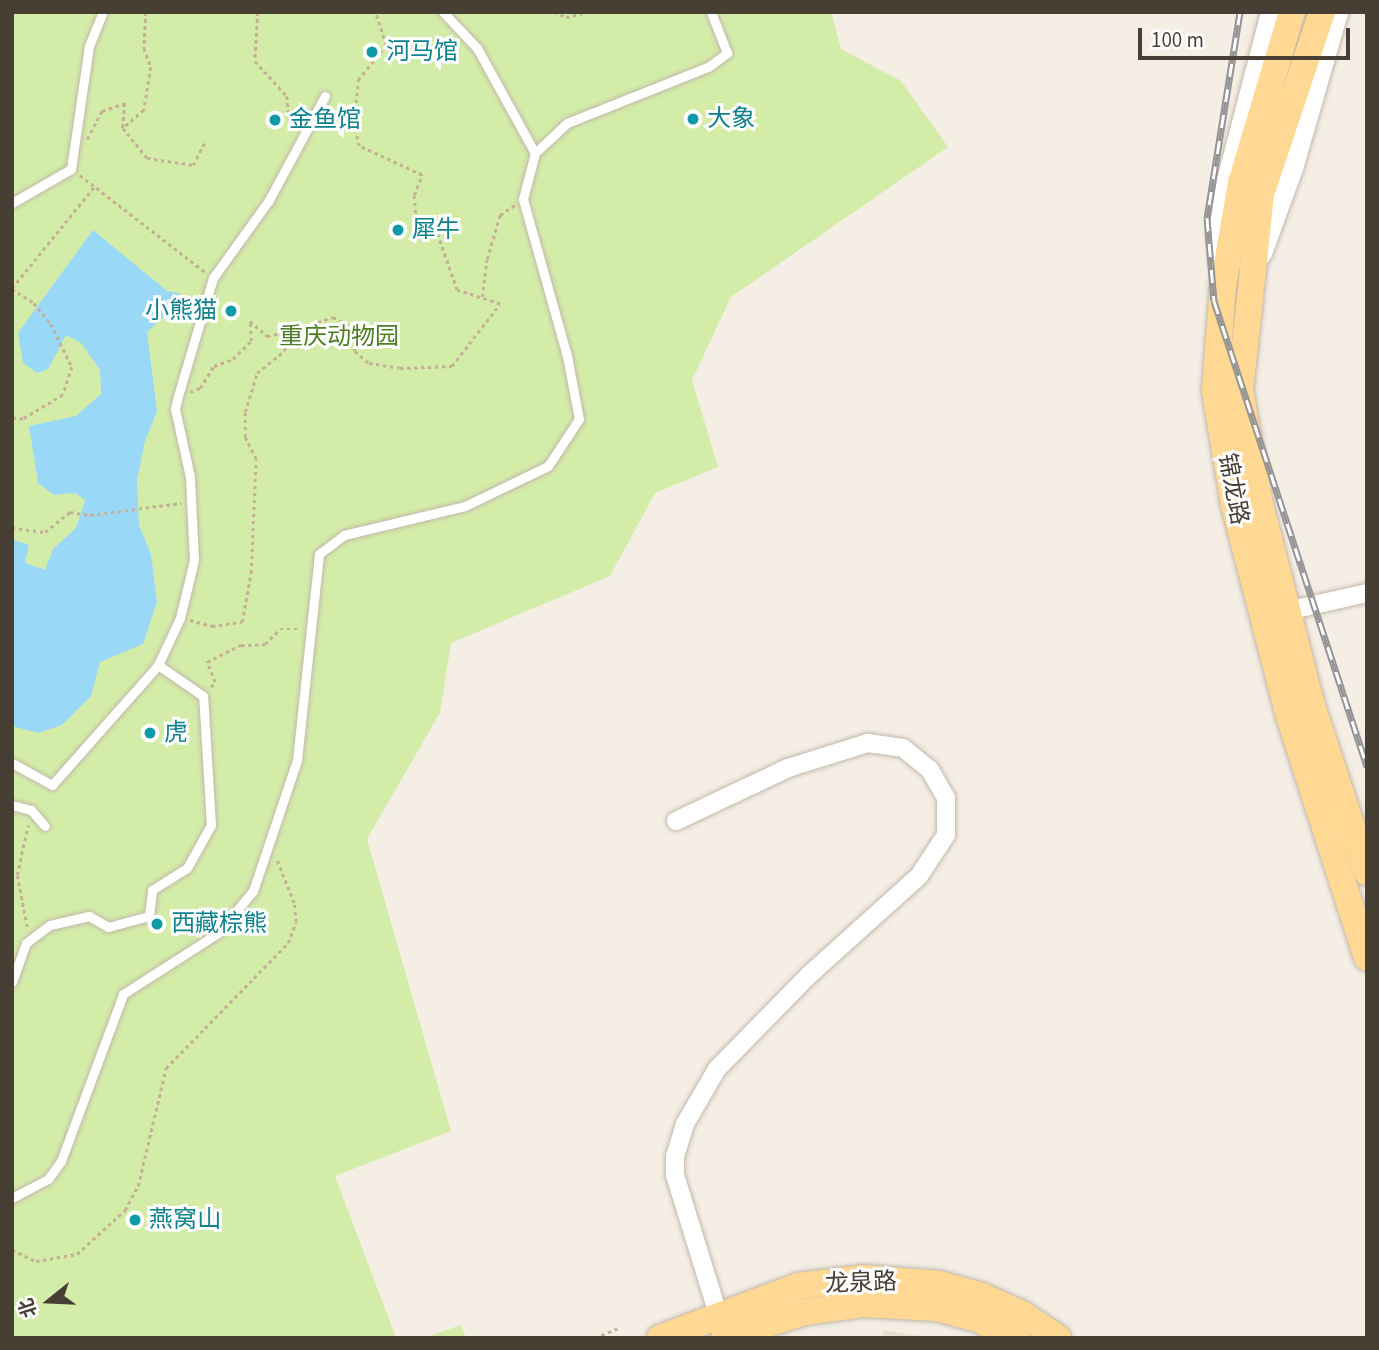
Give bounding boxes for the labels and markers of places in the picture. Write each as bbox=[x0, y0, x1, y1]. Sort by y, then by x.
place label: 河马馆 bbox=[386, 38, 458, 66]
marker: 河马馆 bbox=[364, 44, 380, 60]
place label: 大象 bbox=[707, 105, 755, 133]
place label: 金鱼馆 bbox=[289, 106, 361, 134]
marker: 大象 bbox=[685, 111, 701, 127]
marker: 金鱼馆 bbox=[267, 112, 283, 128]
place label: 犀牛 bbox=[412, 216, 460, 244]
marker: 犀牛 bbox=[390, 222, 406, 238]
place label: 小熊猫 bbox=[145, 297, 217, 325]
marker: 小熊猫 bbox=[223, 303, 239, 319]
place label: 虎 bbox=[164, 719, 188, 747]
marker: 虎 bbox=[142, 725, 158, 741]
place label: 西藏棕熊 bbox=[171, 910, 267, 938]
marker: 西藏棕熊 bbox=[149, 916, 165, 932]
place label: 燕窝山 bbox=[149, 1206, 221, 1234]
marker: 燕窝山 bbox=[127, 1212, 143, 1228]

